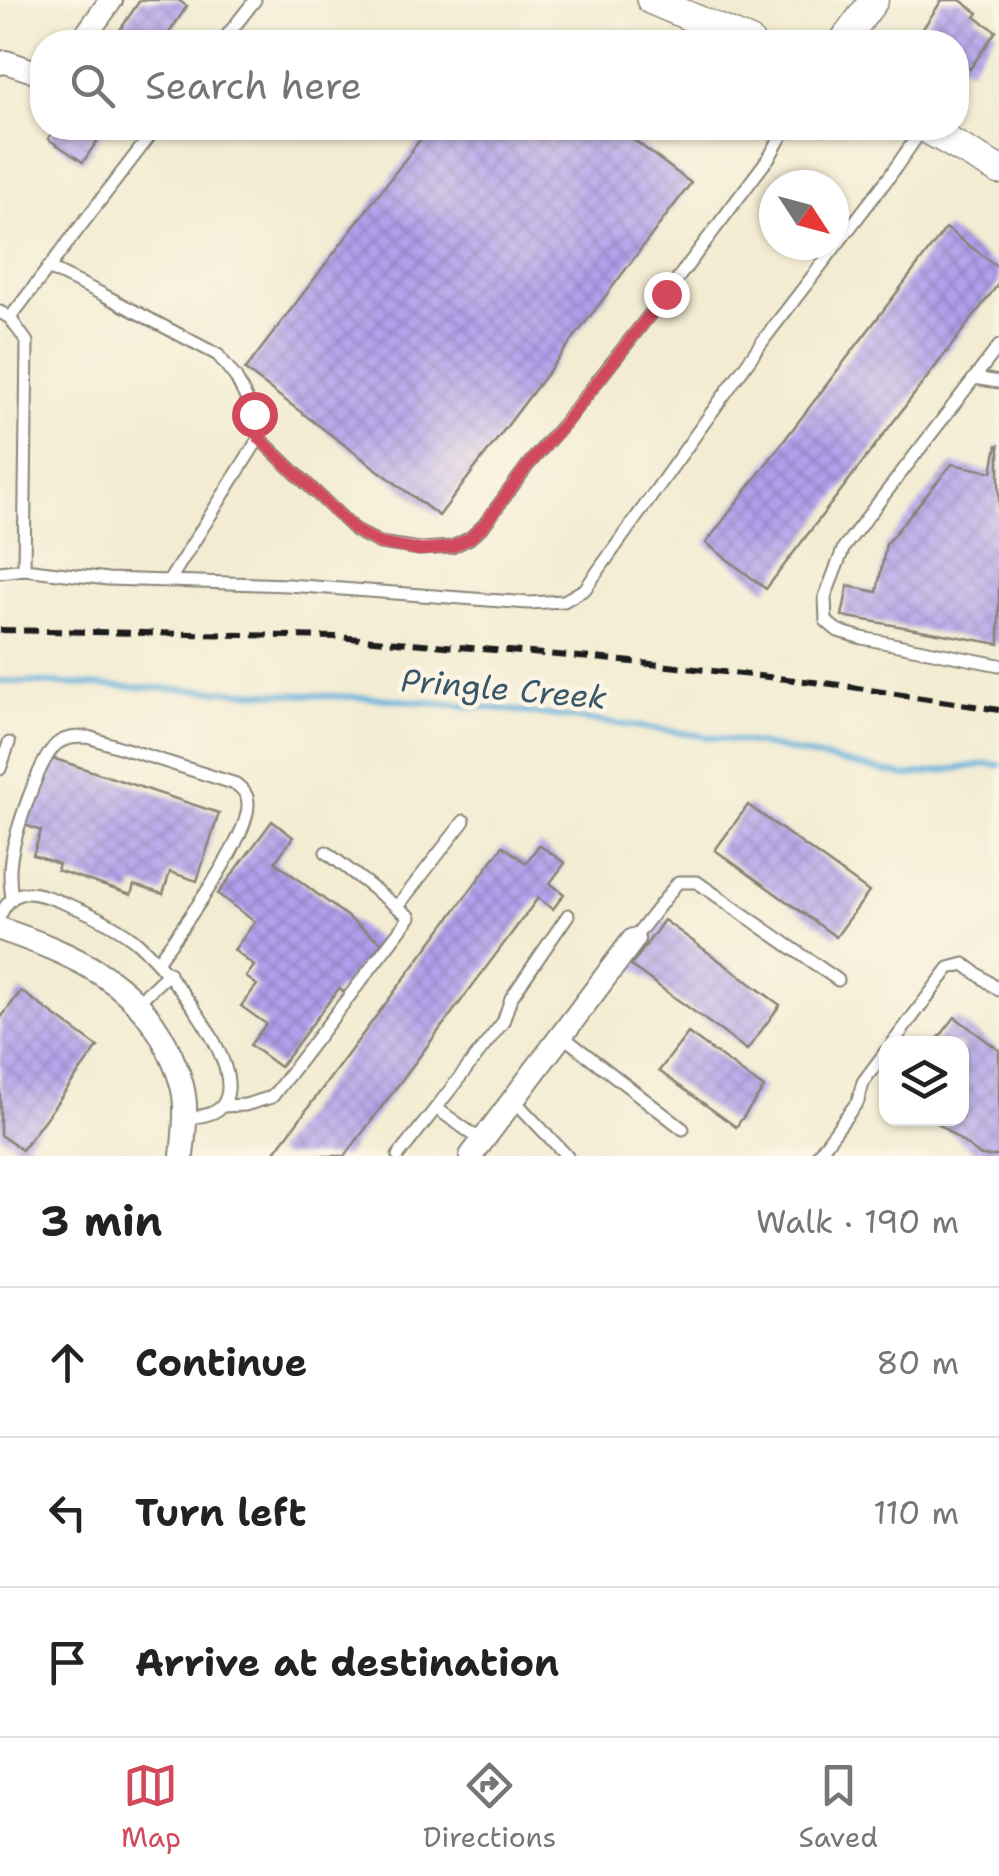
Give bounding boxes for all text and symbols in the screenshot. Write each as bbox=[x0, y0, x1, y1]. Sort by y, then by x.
search box bbox=[30, 30, 969, 140]
icon: search bbox=[65, 58, 120, 113]
text: Search here bbox=[145, 60, 362, 111]
north arrow bbox=[759, 170, 849, 260]
route end bbox=[644, 272, 690, 318]
route start bbox=[232, 392, 278, 438]
water label: Pringle Creek bbox=[399, 658, 609, 719]
map controls bbox=[879, 1036, 969, 1126]
button: layers bbox=[879, 1036, 969, 1126]
text: 3 min bbox=[40, 1193, 162, 1249]
text: Walk · 190 m bbox=[756, 1200, 959, 1243]
icon: ahead bbox=[40, 1335, 95, 1390]
text: Continue bbox=[135, 1337, 307, 1388]
text: 80 m bbox=[876, 1341, 959, 1384]
icon: left bbox=[40, 1485, 95, 1540]
text: Turn left bbox=[135, 1487, 307, 1538]
text: 110 m bbox=[873, 1491, 959, 1534]
icon: arrive bbox=[40, 1635, 95, 1690]
text: Arrive at destination bbox=[135, 1637, 559, 1688]
tab: Map bbox=[121, 1758, 181, 1856]
tab: Directions bbox=[423, 1758, 556, 1856]
tab: Saved bbox=[798, 1758, 878, 1856]

